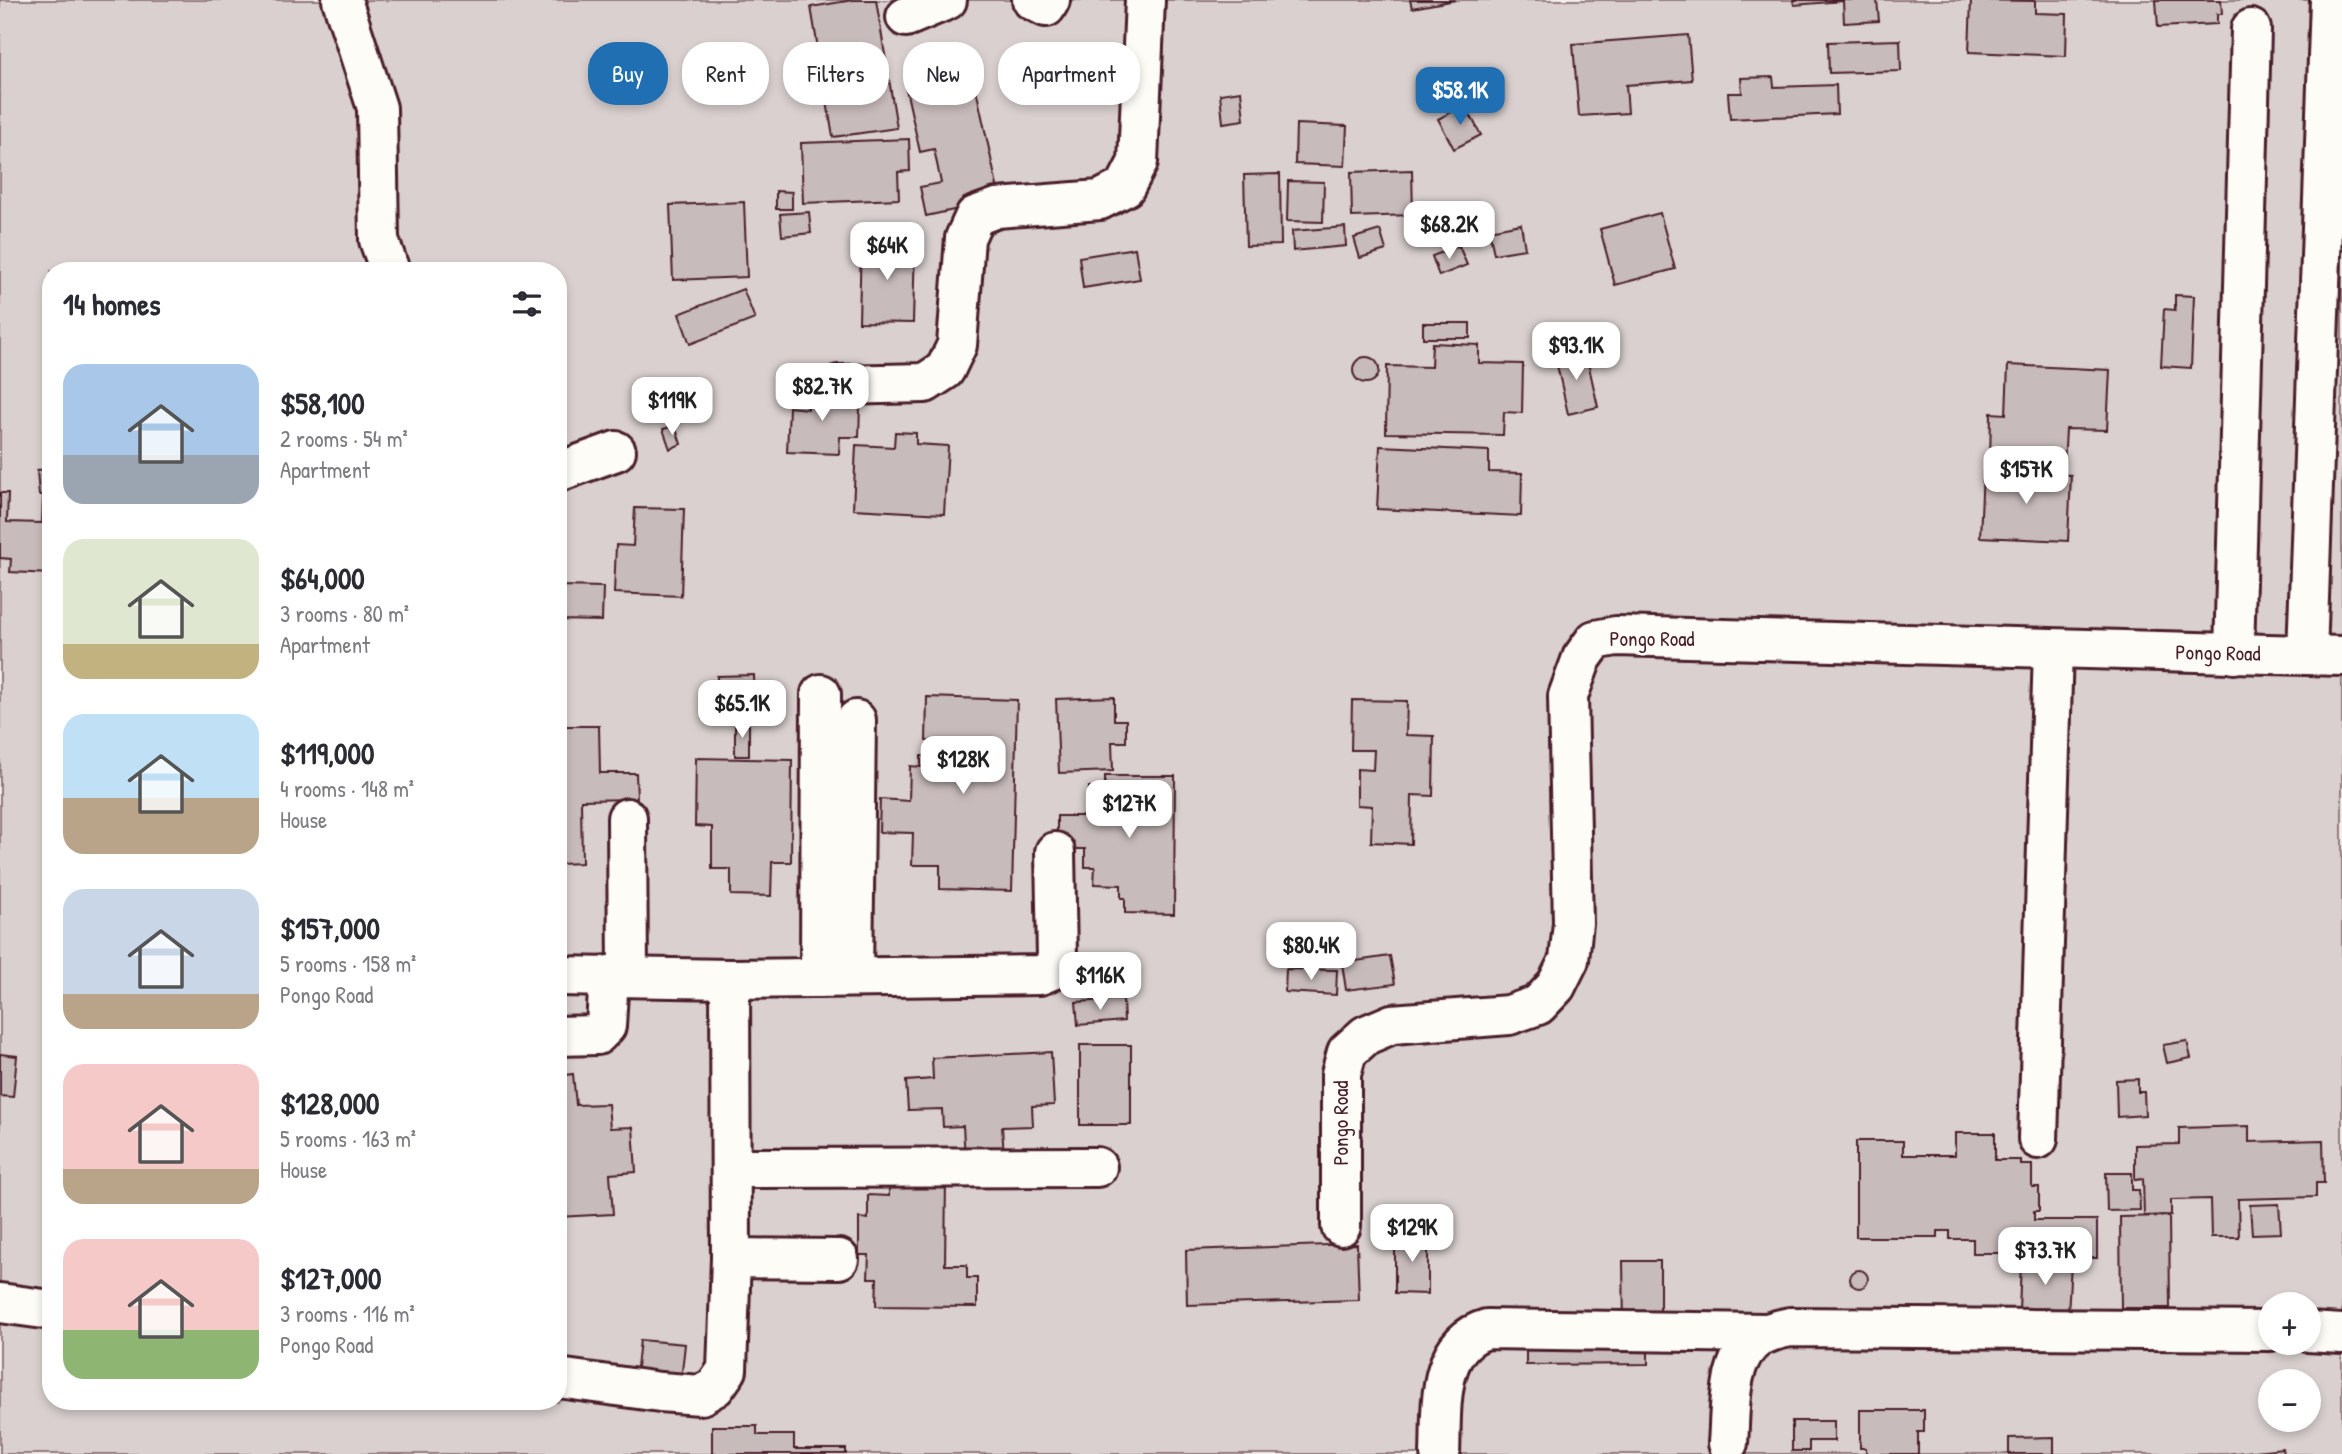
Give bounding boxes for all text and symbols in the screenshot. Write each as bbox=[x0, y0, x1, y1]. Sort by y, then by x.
chip: Buy bbox=[588, 42, 668, 105]
chip: Rent bbox=[682, 42, 769, 105]
chip: Filters bbox=[783, 42, 889, 105]
chip: New bbox=[903, 42, 984, 105]
chip: Apartment bbox=[998, 42, 1140, 105]
pin: $58.1K bbox=[1403, 68, 1517, 127]
text: $58.1K bbox=[1432, 74, 1488, 105]
pin: $68.2K bbox=[1392, 202, 1506, 261]
text: $68.2K bbox=[1420, 208, 1478, 239]
pin: $64K bbox=[846, 222, 928, 282]
text: $64K bbox=[866, 229, 908, 260]
text: 14 homes bbox=[63, 284, 161, 324]
icon: filters bbox=[508, 285, 546, 323]
pin: $93.1K bbox=[1519, 322, 1633, 382]
text: $93.1K bbox=[1548, 329, 1604, 360]
pin: $82.7K bbox=[765, 364, 879, 423]
text: $82.7K bbox=[792, 370, 852, 401]
pin: $119K bbox=[623, 378, 721, 437]
text: $58,100 bbox=[280, 383, 365, 423]
text: $119K bbox=[648, 384, 696, 415]
icon: home bbox=[119, 392, 203, 476]
text: 2 rooms · 54 m² bbox=[280, 423, 408, 454]
pin: $157K bbox=[1977, 447, 2075, 506]
text: $157K bbox=[1999, 453, 2053, 484]
text: Apartment bbox=[280, 454, 370, 485]
text: $64,000 bbox=[280, 558, 365, 598]
icon: home bbox=[119, 567, 203, 651]
text: 3 rooms · 80 m² bbox=[280, 598, 409, 629]
street label: Pongo Road bbox=[1609, 624, 1695, 653]
text: Apartment bbox=[280, 629, 370, 660]
street label: Pongo Road bbox=[2175, 637, 2261, 668]
pin: $65.1K bbox=[685, 680, 799, 740]
text: $65.1K bbox=[714, 687, 770, 718]
text: $119,000 bbox=[280, 733, 374, 773]
pin: $128K bbox=[914, 736, 1012, 796]
icon: home bbox=[119, 742, 203, 826]
text: $128K bbox=[937, 743, 989, 774]
text: 4 rooms · 148 m² bbox=[280, 773, 414, 804]
pin: $127K bbox=[1080, 780, 1178, 840]
text: $127K bbox=[1102, 787, 1156, 818]
text: House bbox=[280, 804, 327, 835]
text: $157,000 bbox=[280, 908, 380, 948]
icon: home bbox=[119, 917, 203, 1001]
pin: $80.4K bbox=[1254, 922, 1368, 982]
text: $80.4K bbox=[1282, 929, 1340, 960]
text: 5 rooms · 158 m² bbox=[280, 948, 416, 979]
pin: $116K bbox=[1051, 953, 1149, 1012]
text: $116K bbox=[1075, 959, 1125, 990]
text: Pongo Road bbox=[280, 979, 373, 1010]
street label: Pongo Road bbox=[1326, 1080, 1355, 1166]
text: $128,000 bbox=[280, 1083, 380, 1123]
icon: home bbox=[119, 1092, 203, 1176]
text: 5 rooms · 163 m² bbox=[280, 1123, 416, 1154]
text: House bbox=[280, 1154, 327, 1185]
pin: $129K bbox=[1363, 1204, 1461, 1264]
text: $129K bbox=[1386, 1211, 1438, 1242]
pin: $73.7K bbox=[1988, 1228, 2102, 1287]
text: $73.7K bbox=[2014, 1234, 2076, 1265]
text: $127,000 bbox=[280, 1258, 381, 1298]
icon: home bbox=[119, 1267, 203, 1351]
map controls bbox=[2258, 1292, 2321, 1432]
button: + bbox=[2258, 1292, 2321, 1355]
text: 3 rooms · 116 m² bbox=[280, 1298, 415, 1329]
text: Pongo Road bbox=[280, 1329, 373, 1360]
button: − bbox=[2258, 1369, 2321, 1432]

